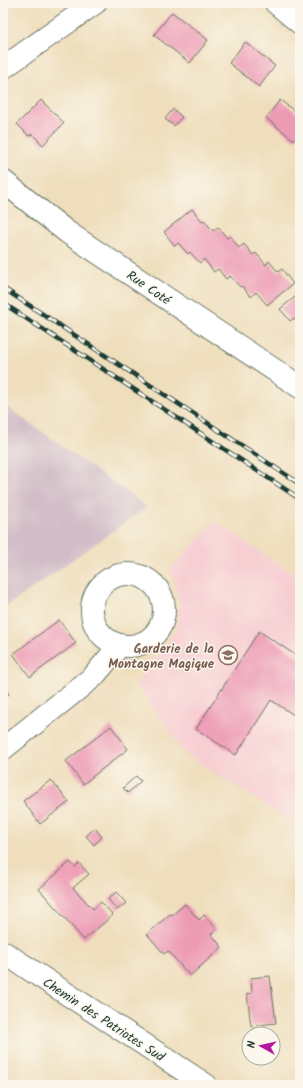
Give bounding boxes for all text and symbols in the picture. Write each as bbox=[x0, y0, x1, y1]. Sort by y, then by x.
street label: Rue Coté bbox=[122, 266, 176, 311]
place label: Garderie de la Montagne Magique bbox=[108, 639, 215, 675]
school or university icon: Garderie de la Montagne Magique bbox=[217, 644, 239, 666]
street label: Chemin des Patriotes Sud bbox=[38, 973, 169, 1068]
north arrow bbox=[241, 1026, 281, 1066]
text: N bbox=[243, 1040, 261, 1049]

